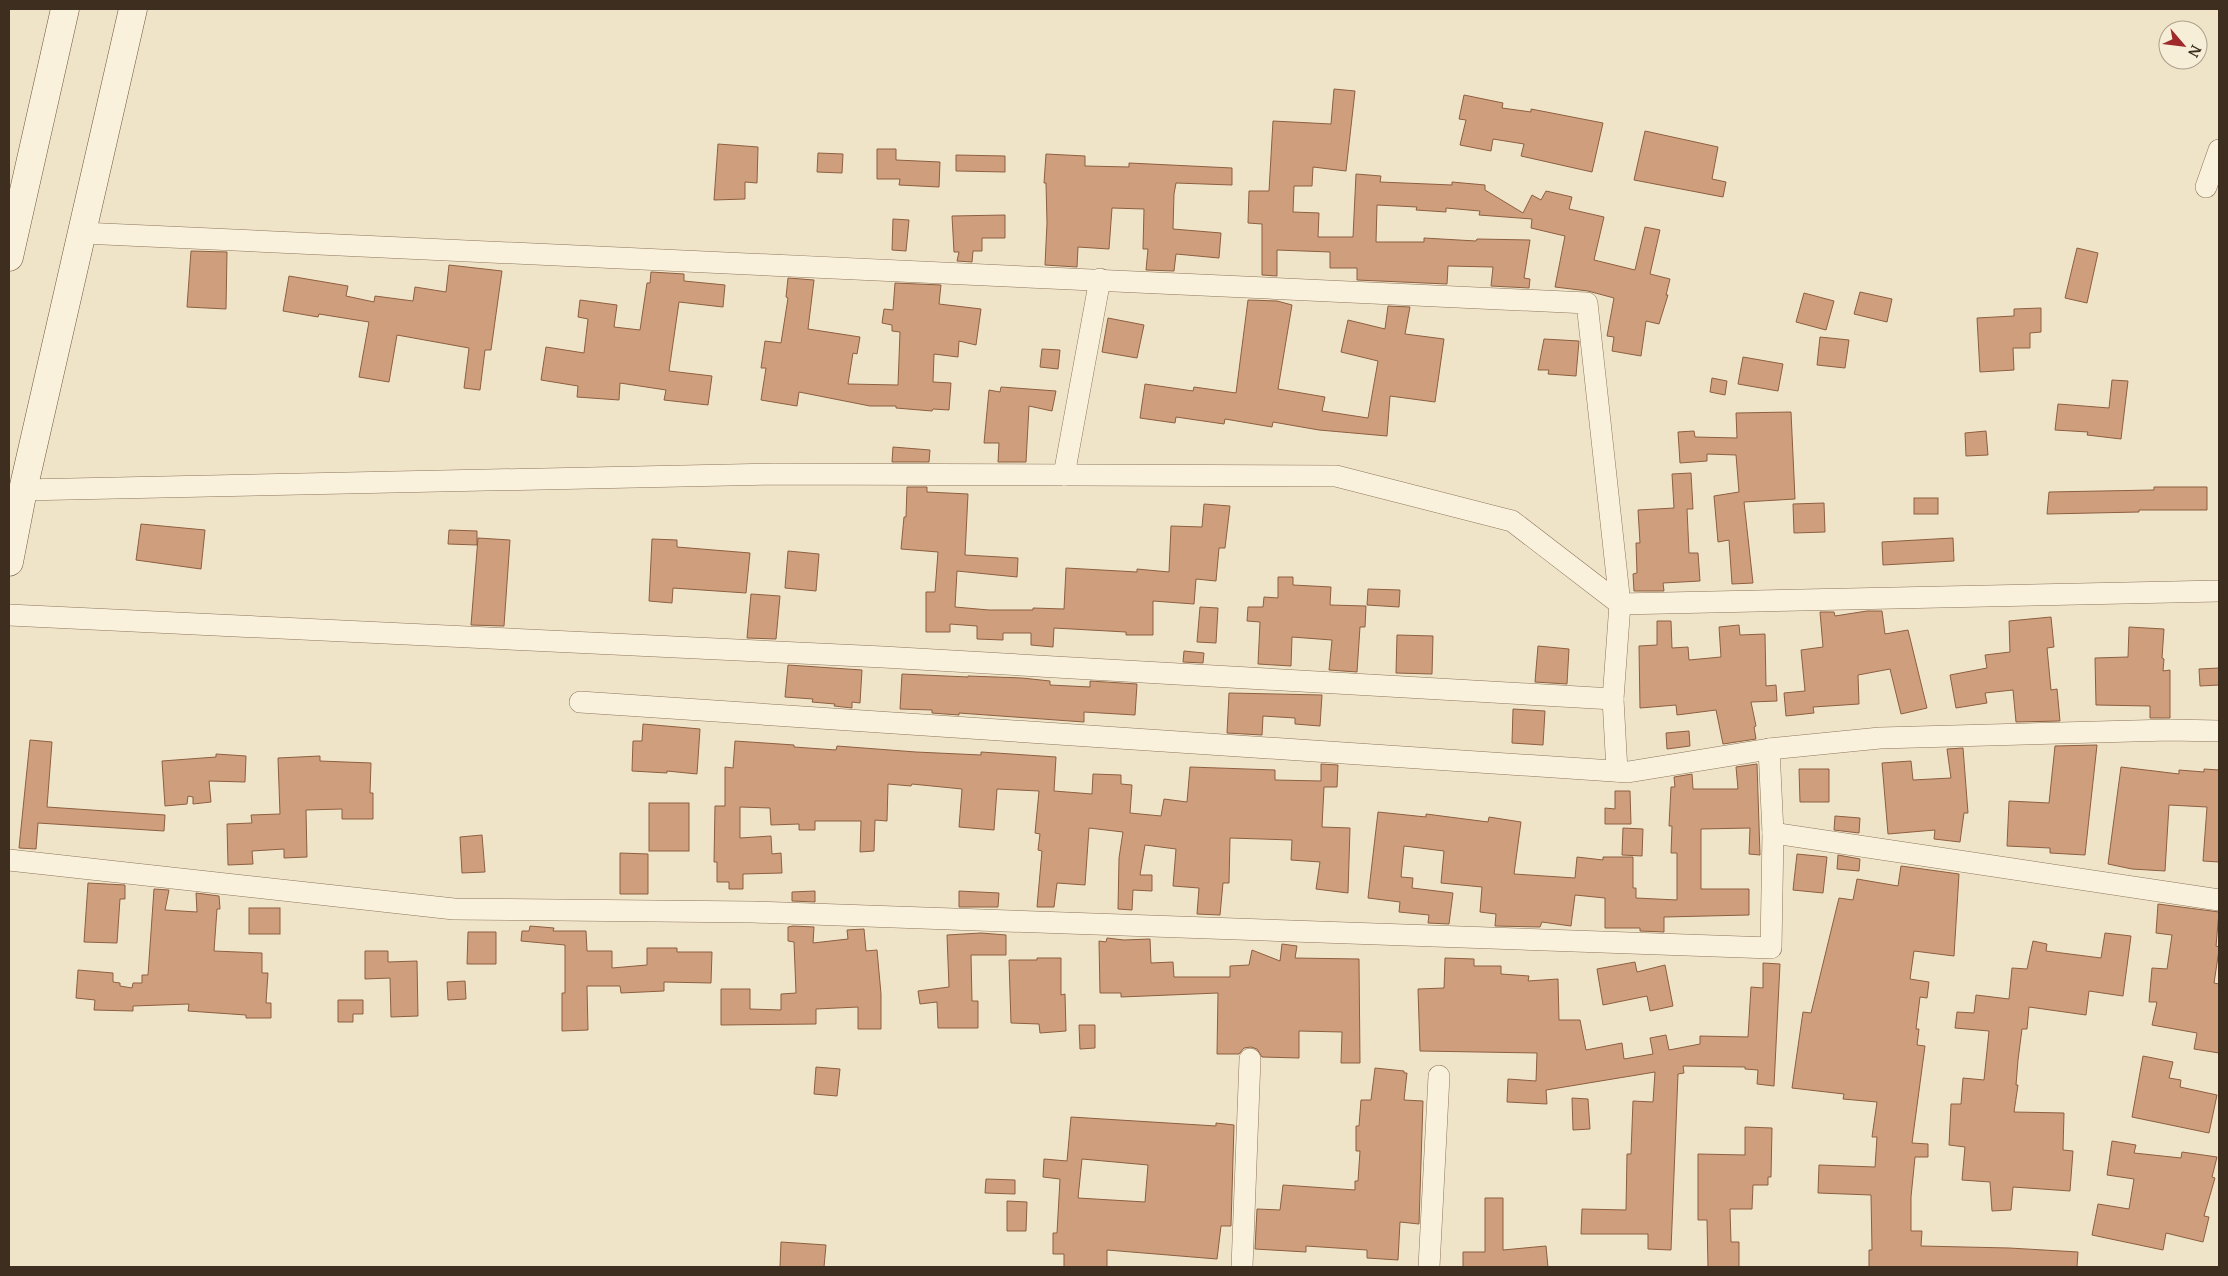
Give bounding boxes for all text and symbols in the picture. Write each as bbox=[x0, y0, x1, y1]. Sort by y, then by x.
north arrow bbox=[2158, 20, 2208, 70]
text: N bbox=[2184, 42, 2205, 60]

